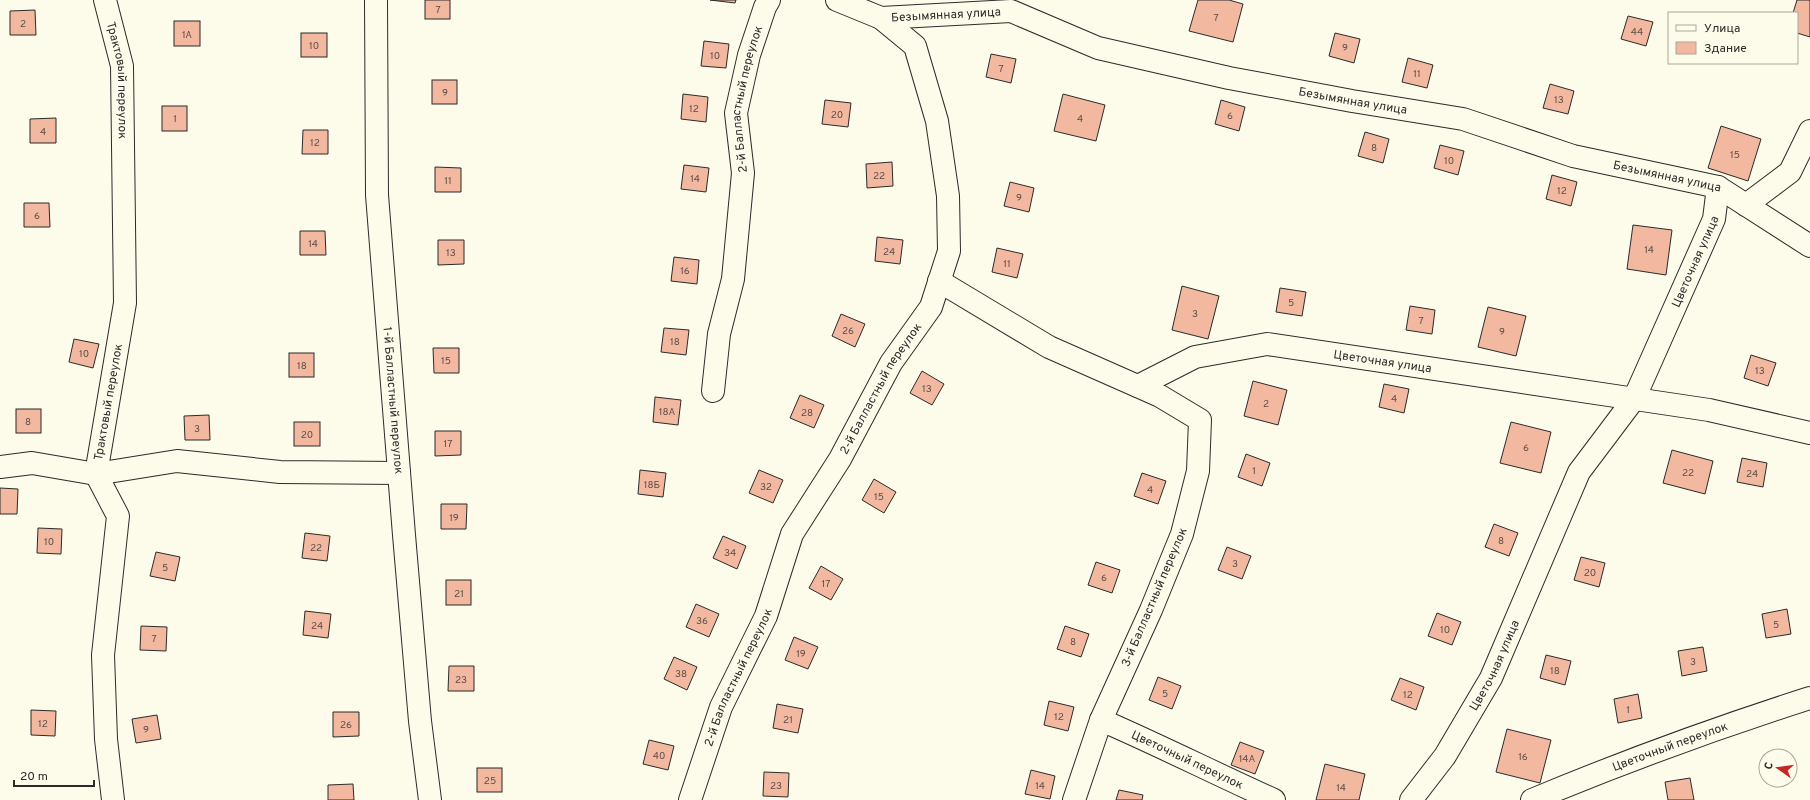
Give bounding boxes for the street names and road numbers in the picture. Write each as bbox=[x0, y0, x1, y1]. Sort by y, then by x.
street label: Безымянная улица bbox=[891, 5, 1001, 26]
street label: Трактовый переулок bbox=[102, 20, 130, 139]
street label: 2-й Балластный переулок bbox=[729, 24, 767, 173]
street label: Безымянная улица bbox=[1297, 84, 1408, 119]
street label: Безымянная улица bbox=[1611, 158, 1722, 196]
street label: Цветочная улица bbox=[1669, 213, 1723, 310]
street label: 2-й Балластный переулок bbox=[837, 320, 926, 458]
street label: 1-й Балластный переулок bbox=[378, 326, 406, 475]
street label: Трактовый переулок bbox=[91, 342, 127, 462]
street label: Цветочная улица bbox=[1332, 347, 1433, 377]
street label: 3-й Балластный переулок bbox=[1118, 525, 1192, 669]
street label: 2-й Балластный переулок bbox=[701, 607, 777, 749]
street label: Цветочная улица bbox=[1466, 618, 1524, 714]
street label: Цветочный переулок bbox=[1610, 719, 1730, 776]
street label: Цветочный переулок bbox=[1128, 727, 1246, 794]

